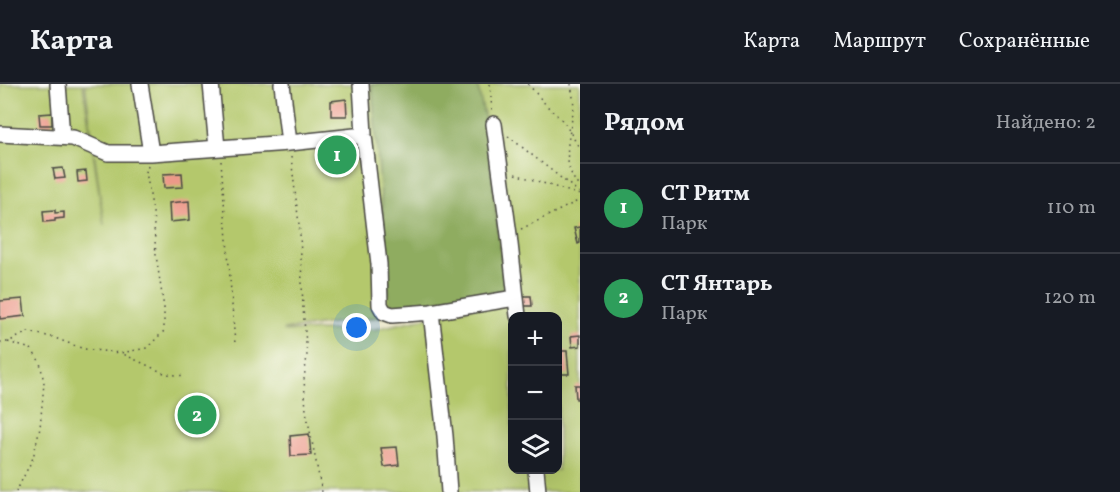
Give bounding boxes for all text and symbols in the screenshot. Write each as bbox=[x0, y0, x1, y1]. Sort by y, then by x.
text: Карта bbox=[30, 22, 113, 61]
text: Карта bbox=[743, 27, 800, 56]
text: Маршрут bbox=[833, 27, 926, 56]
text: Сохранённые bbox=[959, 27, 1090, 56]
text: Рядом bbox=[604, 105, 684, 141]
text: Найдено: 2 bbox=[996, 109, 1096, 137]
pin: 1 bbox=[318, 132, 356, 178]
text: СТ Ритм bbox=[661, 179, 750, 210]
text: 1 bbox=[619, 194, 628, 222]
text: 110 m bbox=[1047, 194, 1096, 222]
text: Парк bbox=[661, 210, 707, 238]
text: СТ Янтарь bbox=[661, 269, 773, 300]
text: 2 bbox=[618, 284, 629, 312]
text: 120 m bbox=[1044, 284, 1096, 312]
text: Парк bbox=[661, 300, 707, 328]
map controls bbox=[508, 312, 562, 474]
button: + bbox=[508, 312, 562, 366]
your location bbox=[342, 313, 371, 342]
button: − bbox=[508, 366, 562, 420]
pin: 2 bbox=[178, 392, 216, 438]
button: layers bbox=[508, 420, 562, 474]

